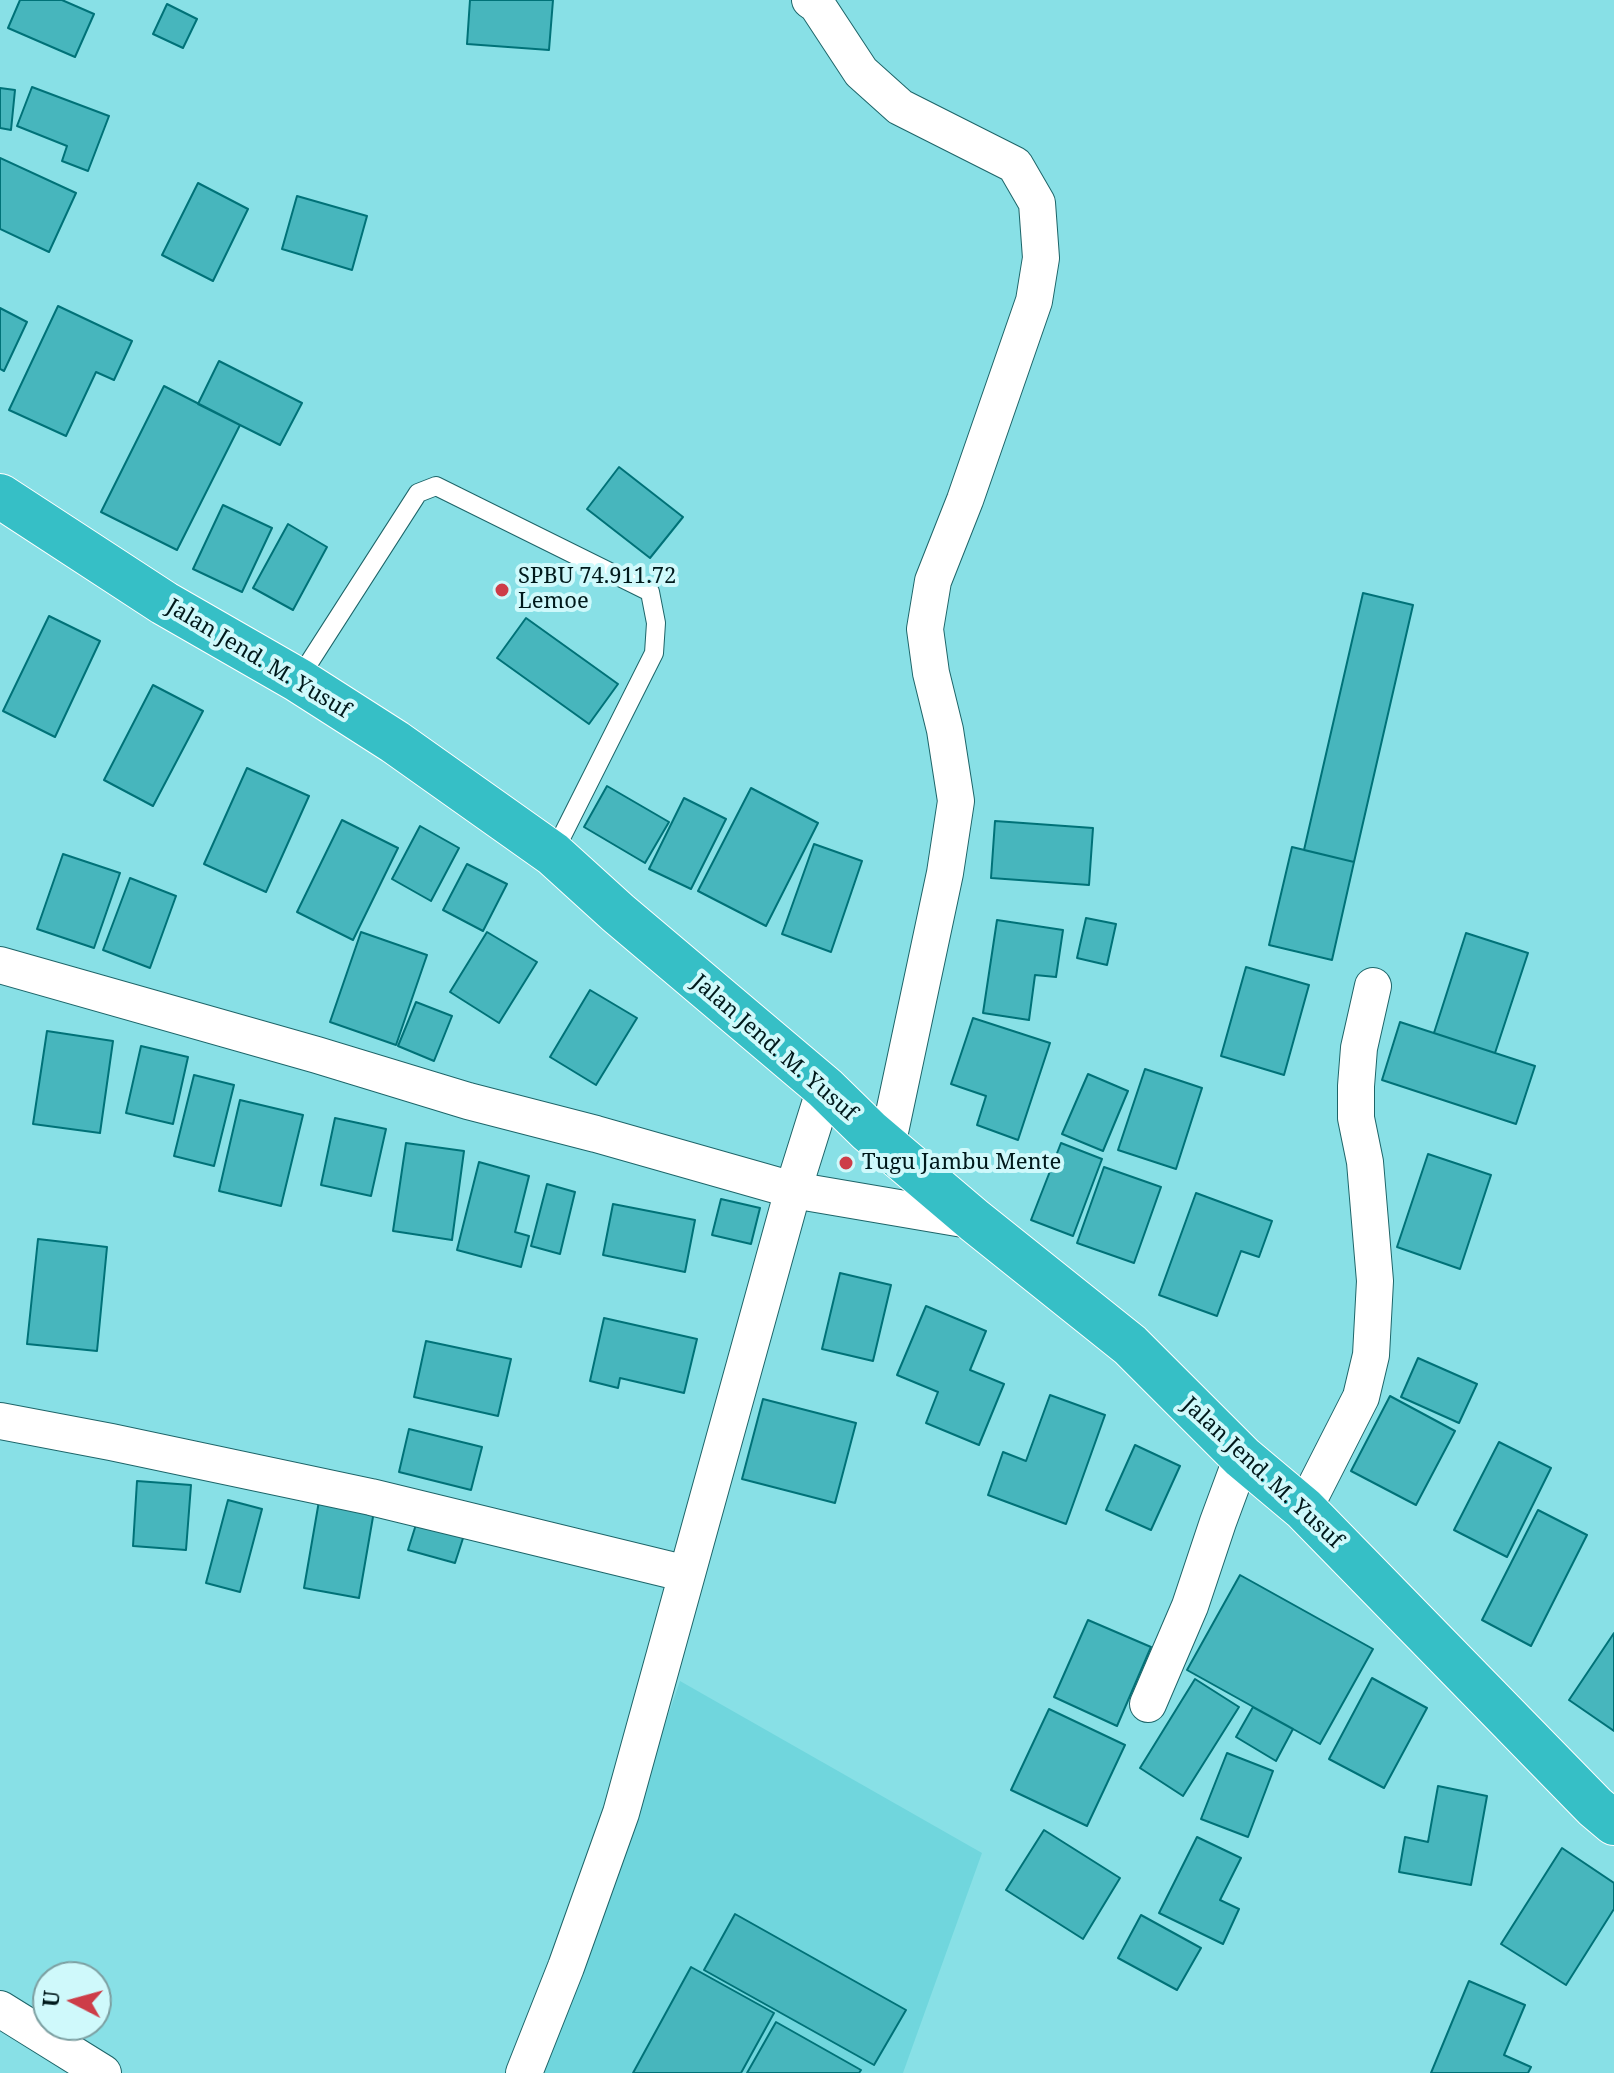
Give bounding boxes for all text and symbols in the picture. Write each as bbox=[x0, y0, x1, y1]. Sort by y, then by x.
place label: SPBU 74.911.72 Lemoe bbox=[518, 564, 676, 616]
marker: SPBU 74.911.72 Lemoe bbox=[493, 581, 511, 599]
street label: Jalan Jend. M. Yusuf bbox=[161, 594, 355, 724]
street label: Jalan Jend. M. Yusuf bbox=[686, 969, 862, 1127]
place label: Tugu Jambu Mente bbox=[862, 1150, 1061, 1176]
marker: Tugu Jambu Mente bbox=[837, 1154, 855, 1172]
street label: Jalan Jend. M. Yusuf bbox=[1176, 1392, 1348, 1554]
north arrow bbox=[32, 1961, 112, 2041]
text: U bbox=[34, 1989, 66, 2008]

